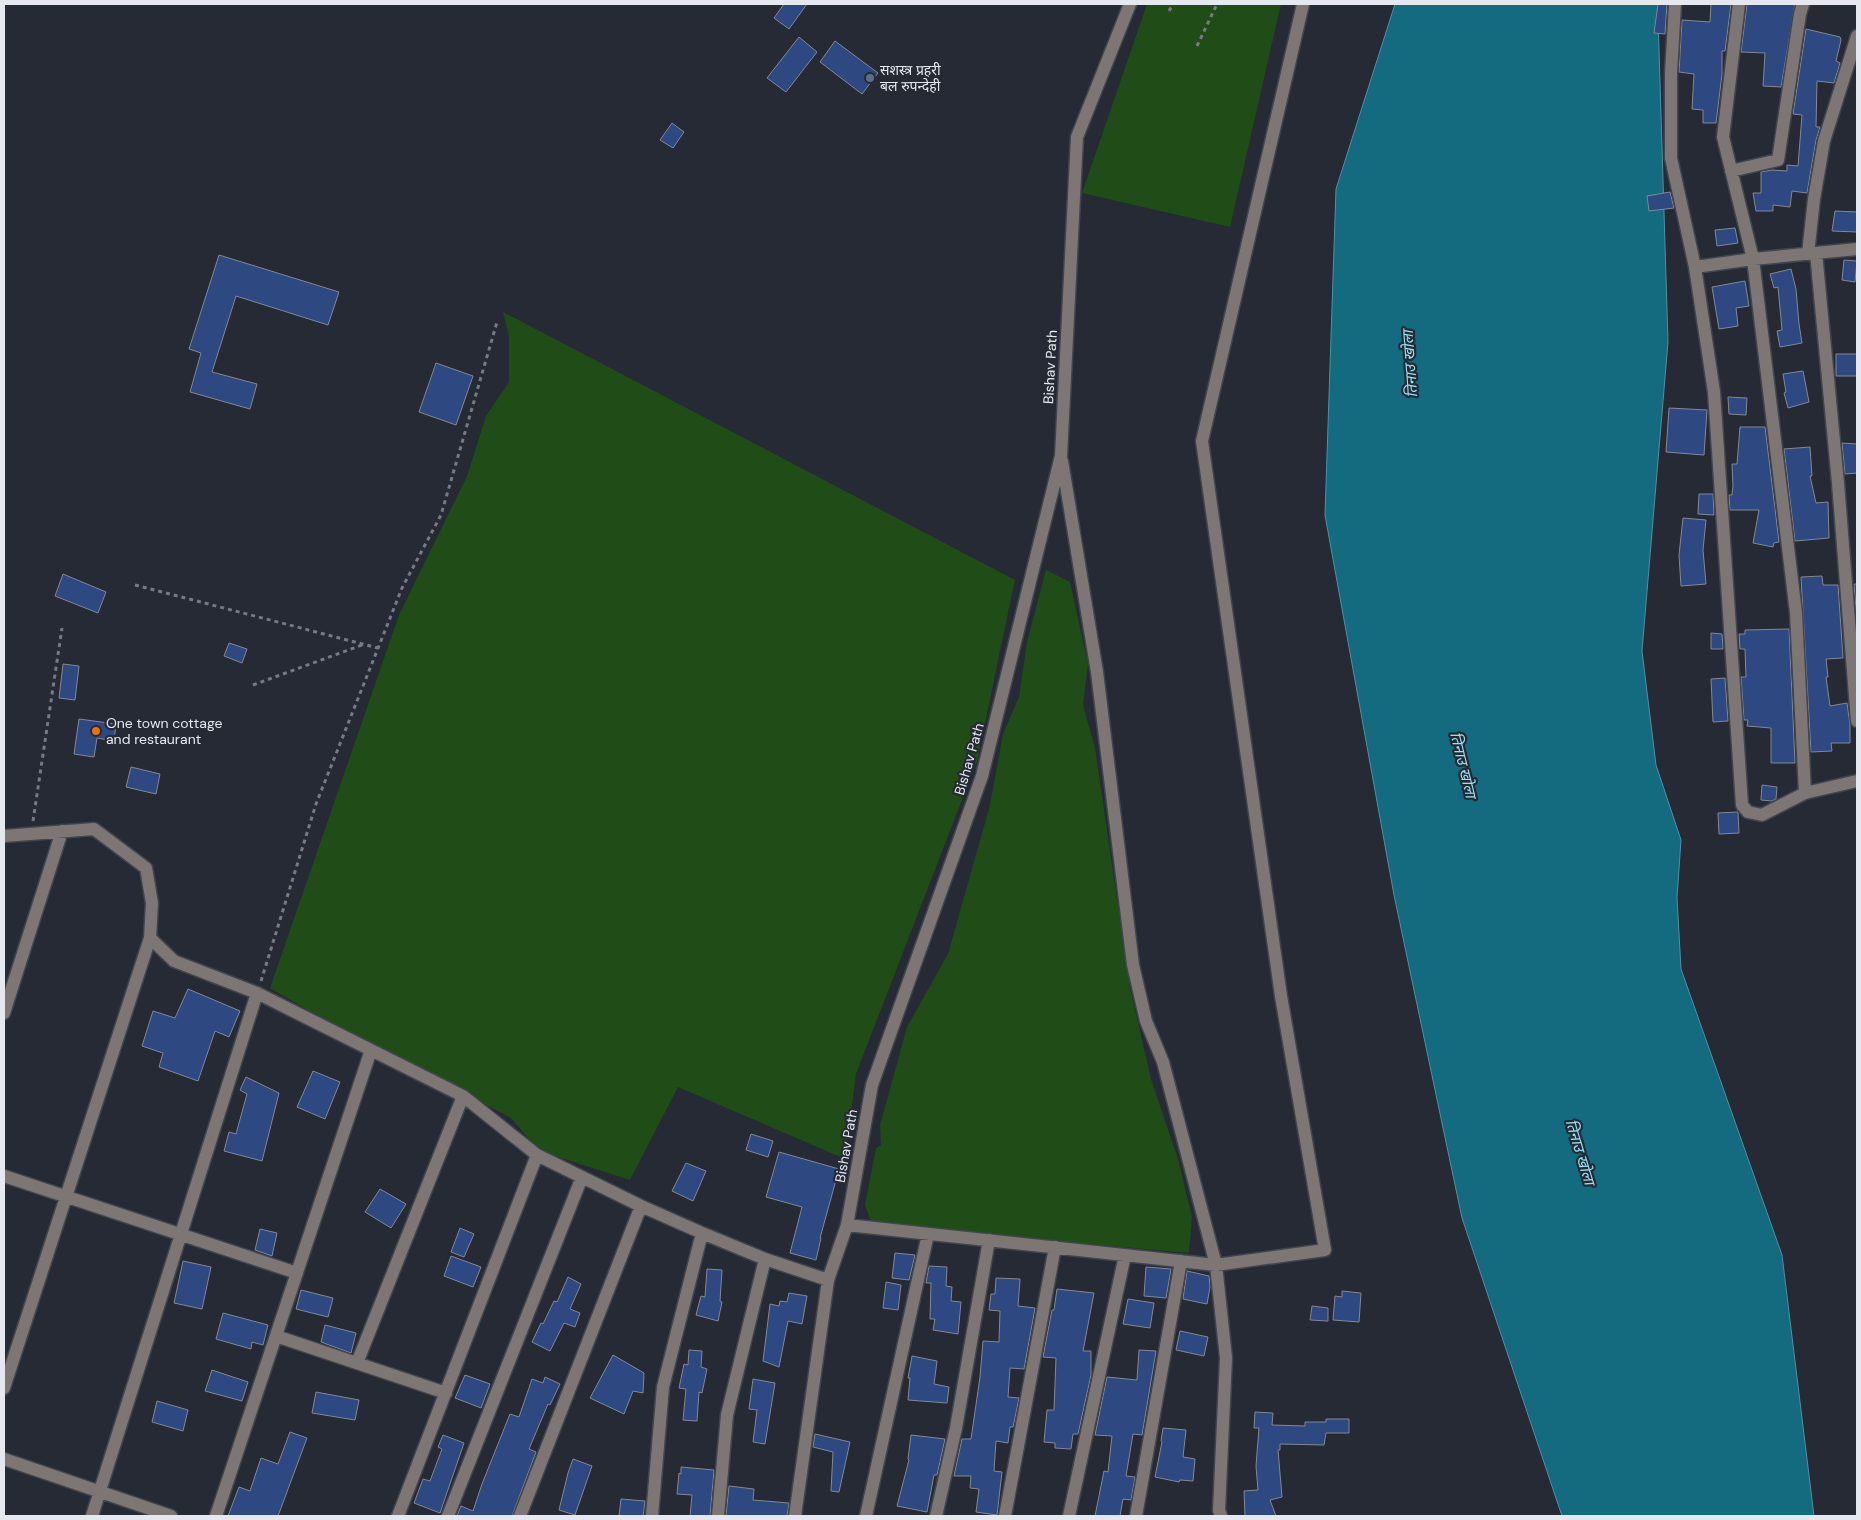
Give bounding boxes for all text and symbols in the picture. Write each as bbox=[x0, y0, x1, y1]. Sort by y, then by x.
place label: सशस्त्र प्रहरी बल रुपन्देही bbox=[880, 61, 941, 95]
marker: सशस्त्र प्रहरी बल रुपन्देही bbox=[864, 72, 876, 84]
water label: तिनाउ खोला bbox=[1397, 327, 1422, 398]
street label: Bishav Path bbox=[1039, 330, 1061, 404]
place label: One town cottage and restaurant bbox=[106, 714, 222, 748]
street label: Bishav Path bbox=[950, 721, 988, 797]
marker: One town cottage and restaurant bbox=[90, 725, 102, 737]
water label: तिनाउ खोला bbox=[1445, 730, 1482, 803]
street label: Bishav Path bbox=[831, 1108, 861, 1184]
water label: तिनाउ खोला bbox=[1561, 1117, 1600, 1190]

